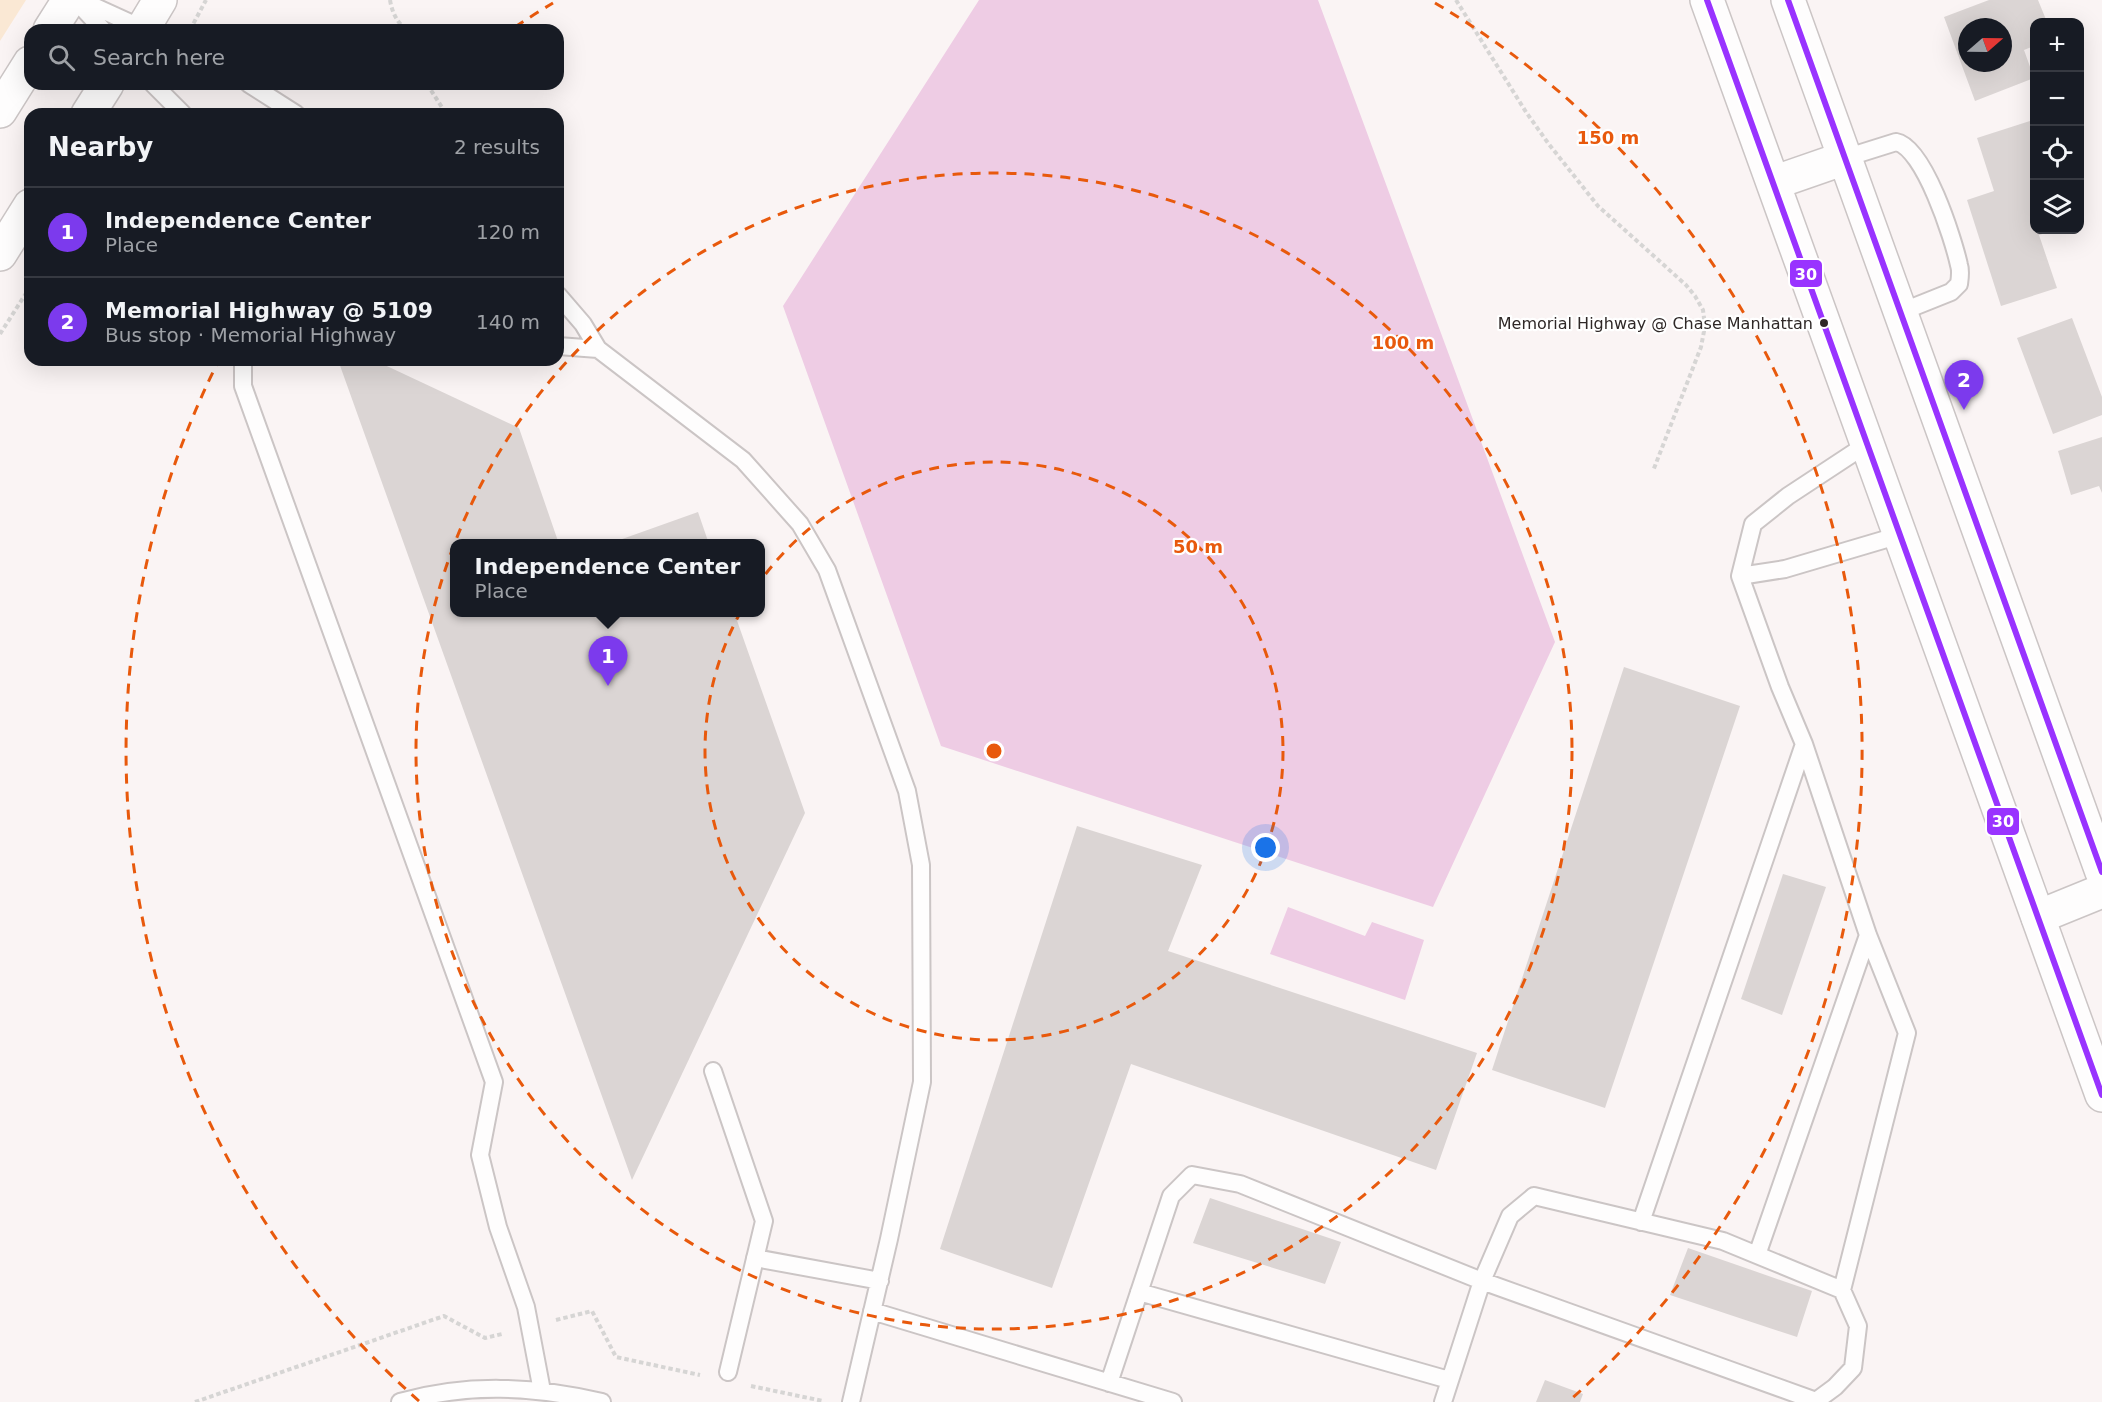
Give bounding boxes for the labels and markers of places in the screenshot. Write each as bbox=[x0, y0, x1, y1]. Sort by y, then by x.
place label: Memorial Highway @ Chase Manhattan bbox=[1498, 314, 1813, 333]
marker: Memorial Highway @ Chase Manhattan bbox=[1818, 317, 1830, 329]
pin: 2 bbox=[1944, 360, 1984, 410]
pin: 1 bbox=[588, 636, 628, 686]
centre of rings bbox=[984, 741, 1004, 761]

